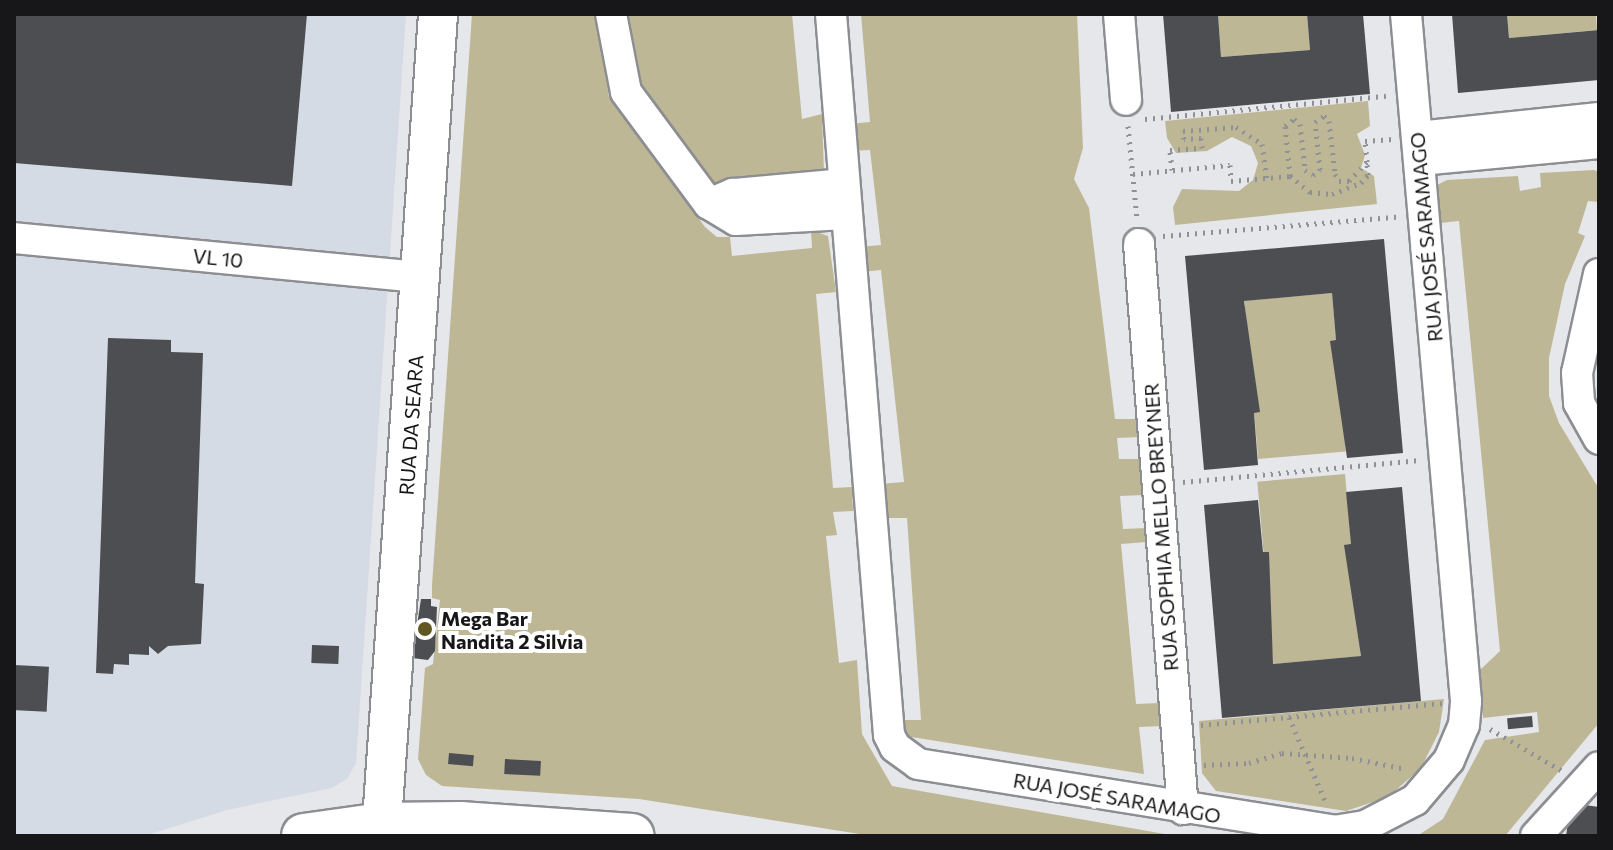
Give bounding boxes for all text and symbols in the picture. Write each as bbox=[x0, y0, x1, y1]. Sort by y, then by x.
street label: RUA JOSÉ SARAMAGO bbox=[1405, 131, 1447, 343]
street label: VL 10 bbox=[192, 243, 244, 273]
street label: RUA DA SEARA bbox=[394, 354, 428, 496]
street label: RUA SOPHIA MELLO BREYNER bbox=[1139, 382, 1183, 672]
place label: Mega Bar Nandita 2 Silvia bbox=[441, 606, 583, 653]
marker: Mega Bar Nandita 2 Silvia bbox=[416, 620, 434, 638]
street label: RUA JOSÉ SARAMAGO bbox=[1011, 768, 1223, 828]

